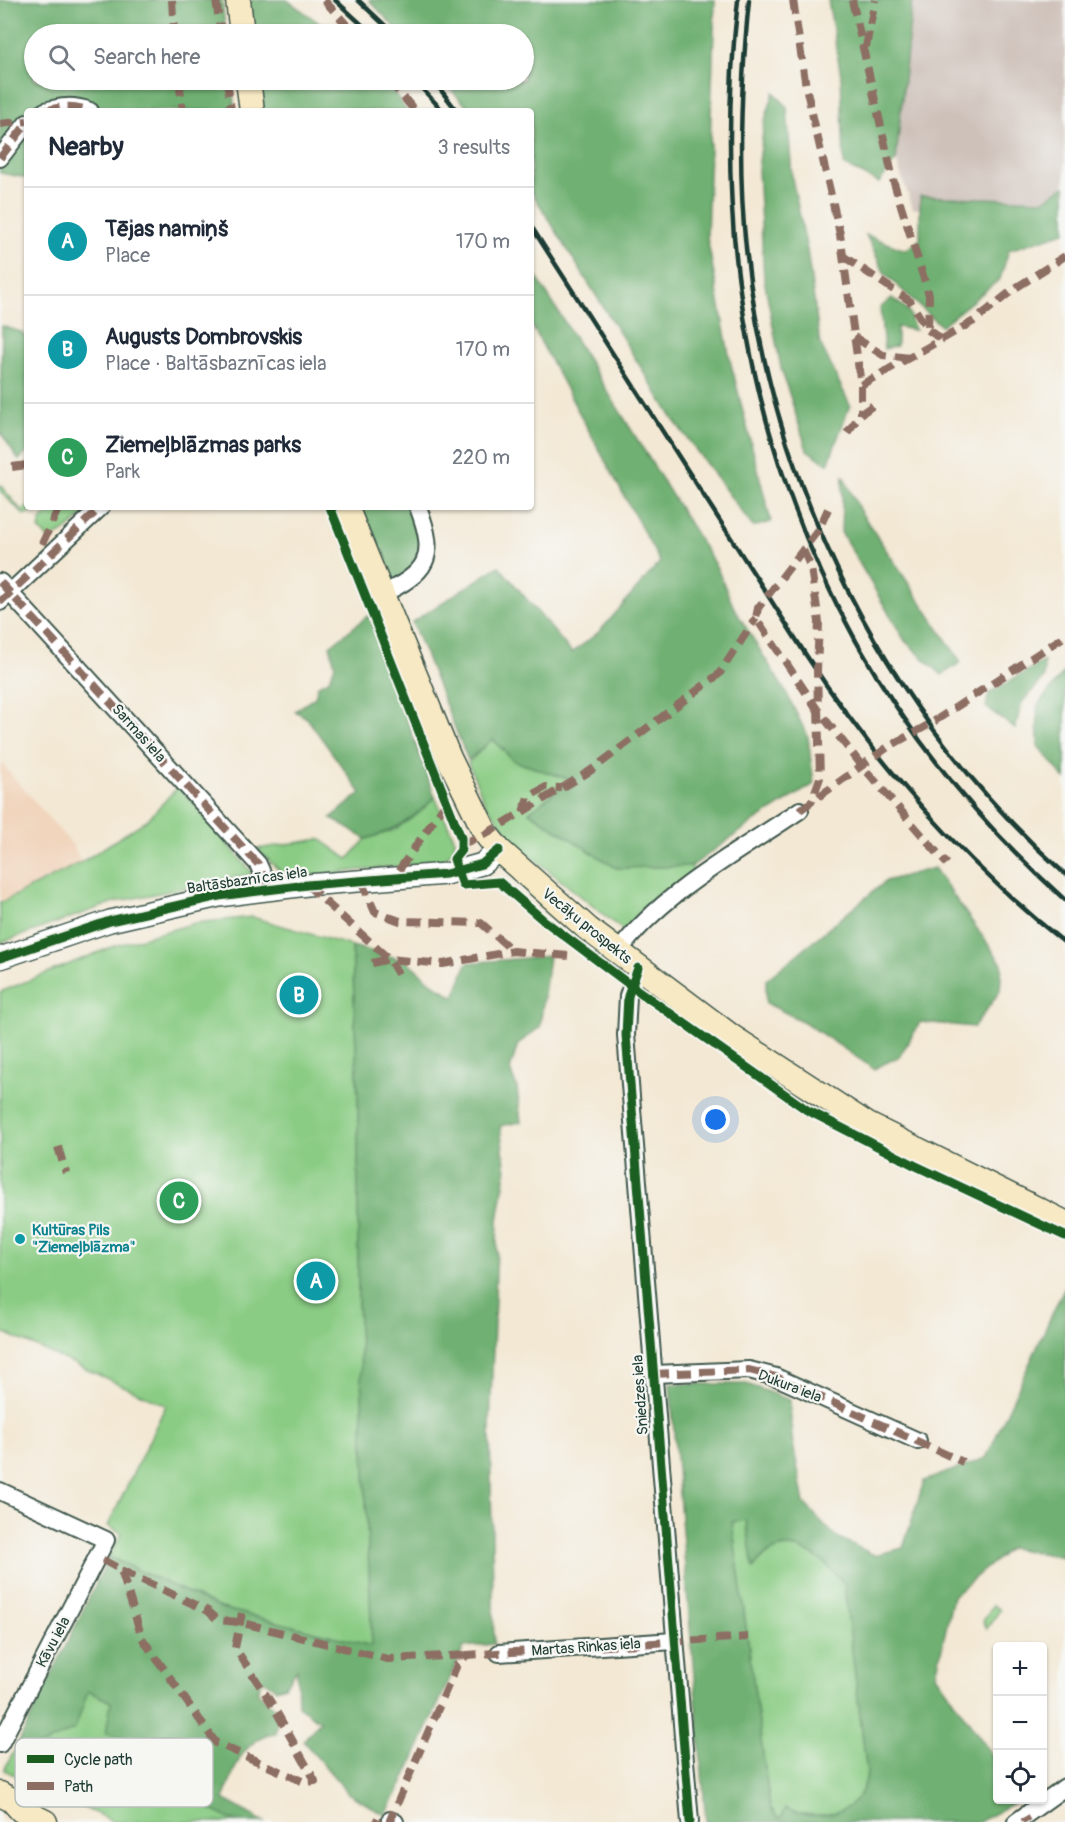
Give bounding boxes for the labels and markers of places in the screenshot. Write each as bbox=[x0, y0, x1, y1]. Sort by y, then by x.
pin: B bbox=[280, 972, 318, 1018]
pin: C bbox=[160, 1178, 198, 1224]
place label: Kultūras Pils "Ziemeļblāzma" bbox=[32, 1221, 136, 1257]
marker: Kultūras Pils "Ziemeļblāzma" bbox=[13, 1232, 27, 1246]
pin: A bbox=[296, 1258, 336, 1304]

